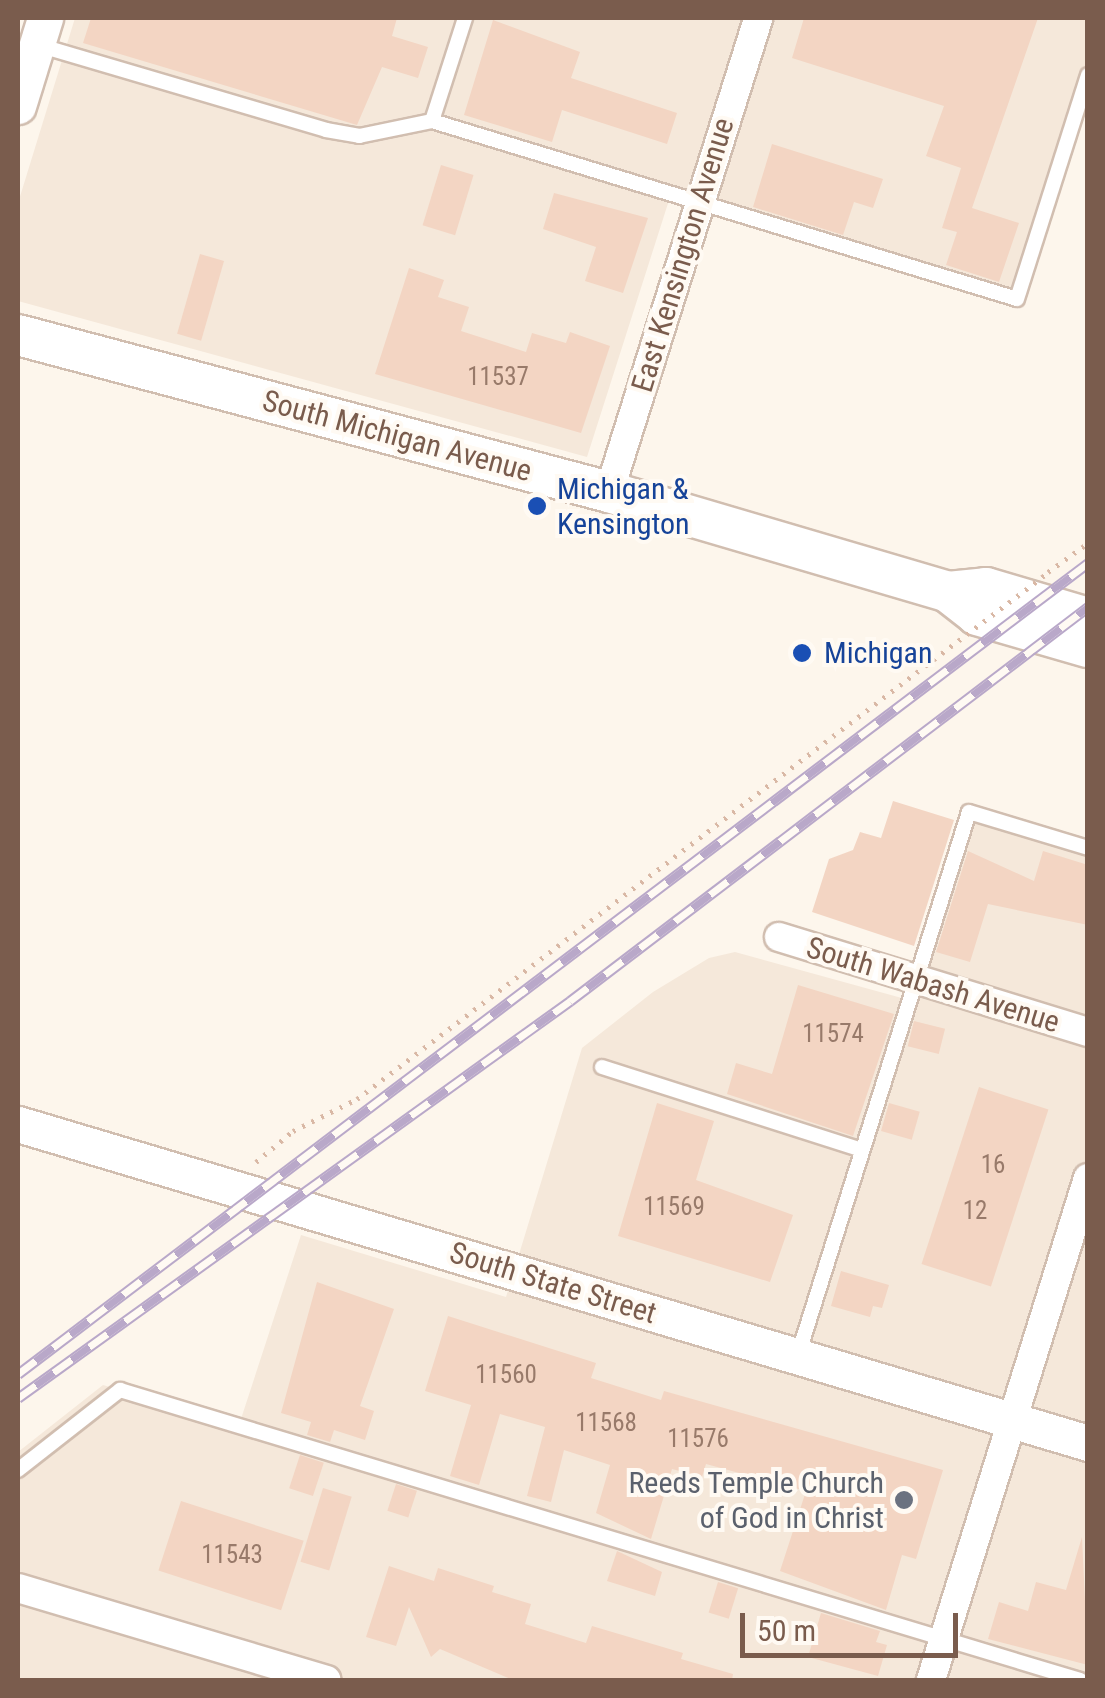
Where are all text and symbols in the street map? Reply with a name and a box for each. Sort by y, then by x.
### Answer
street label: East Kensington Avenue [624,114,742,396]
house number: 11537 [467,362,529,392]
street label: South Michigan Avenue [259,383,535,489]
place label: Michigan & Kensington [557,471,690,542]
marker: Michigan & Kensington [526,495,548,517]
place label: Michigan [824,635,932,671]
marker: Michigan [789,640,815,666]
street label: South Wabash Avenue [802,929,1064,1041]
house number: 11574 [802,1019,864,1049]
house number: 16 [981,1150,1005,1180]
house number: 11569 [643,1192,705,1222]
house number: 12 [963,1196,987,1226]
street label: South State Street [445,1234,661,1332]
house number: 11560 [475,1360,537,1390]
house number: 11568 [575,1408,637,1438]
house number: 11576 [667,1424,729,1454]
place label: Reeds Temple Church of God in Christ [628,1465,884,1536]
marker: Reeds Temple Church of God in Christ [893,1489,915,1511]
house number: 11543 [201,1540,263,1570]
scale bar [745,1593,962,1655]
text: 50 m [757,1613,816,1648]

